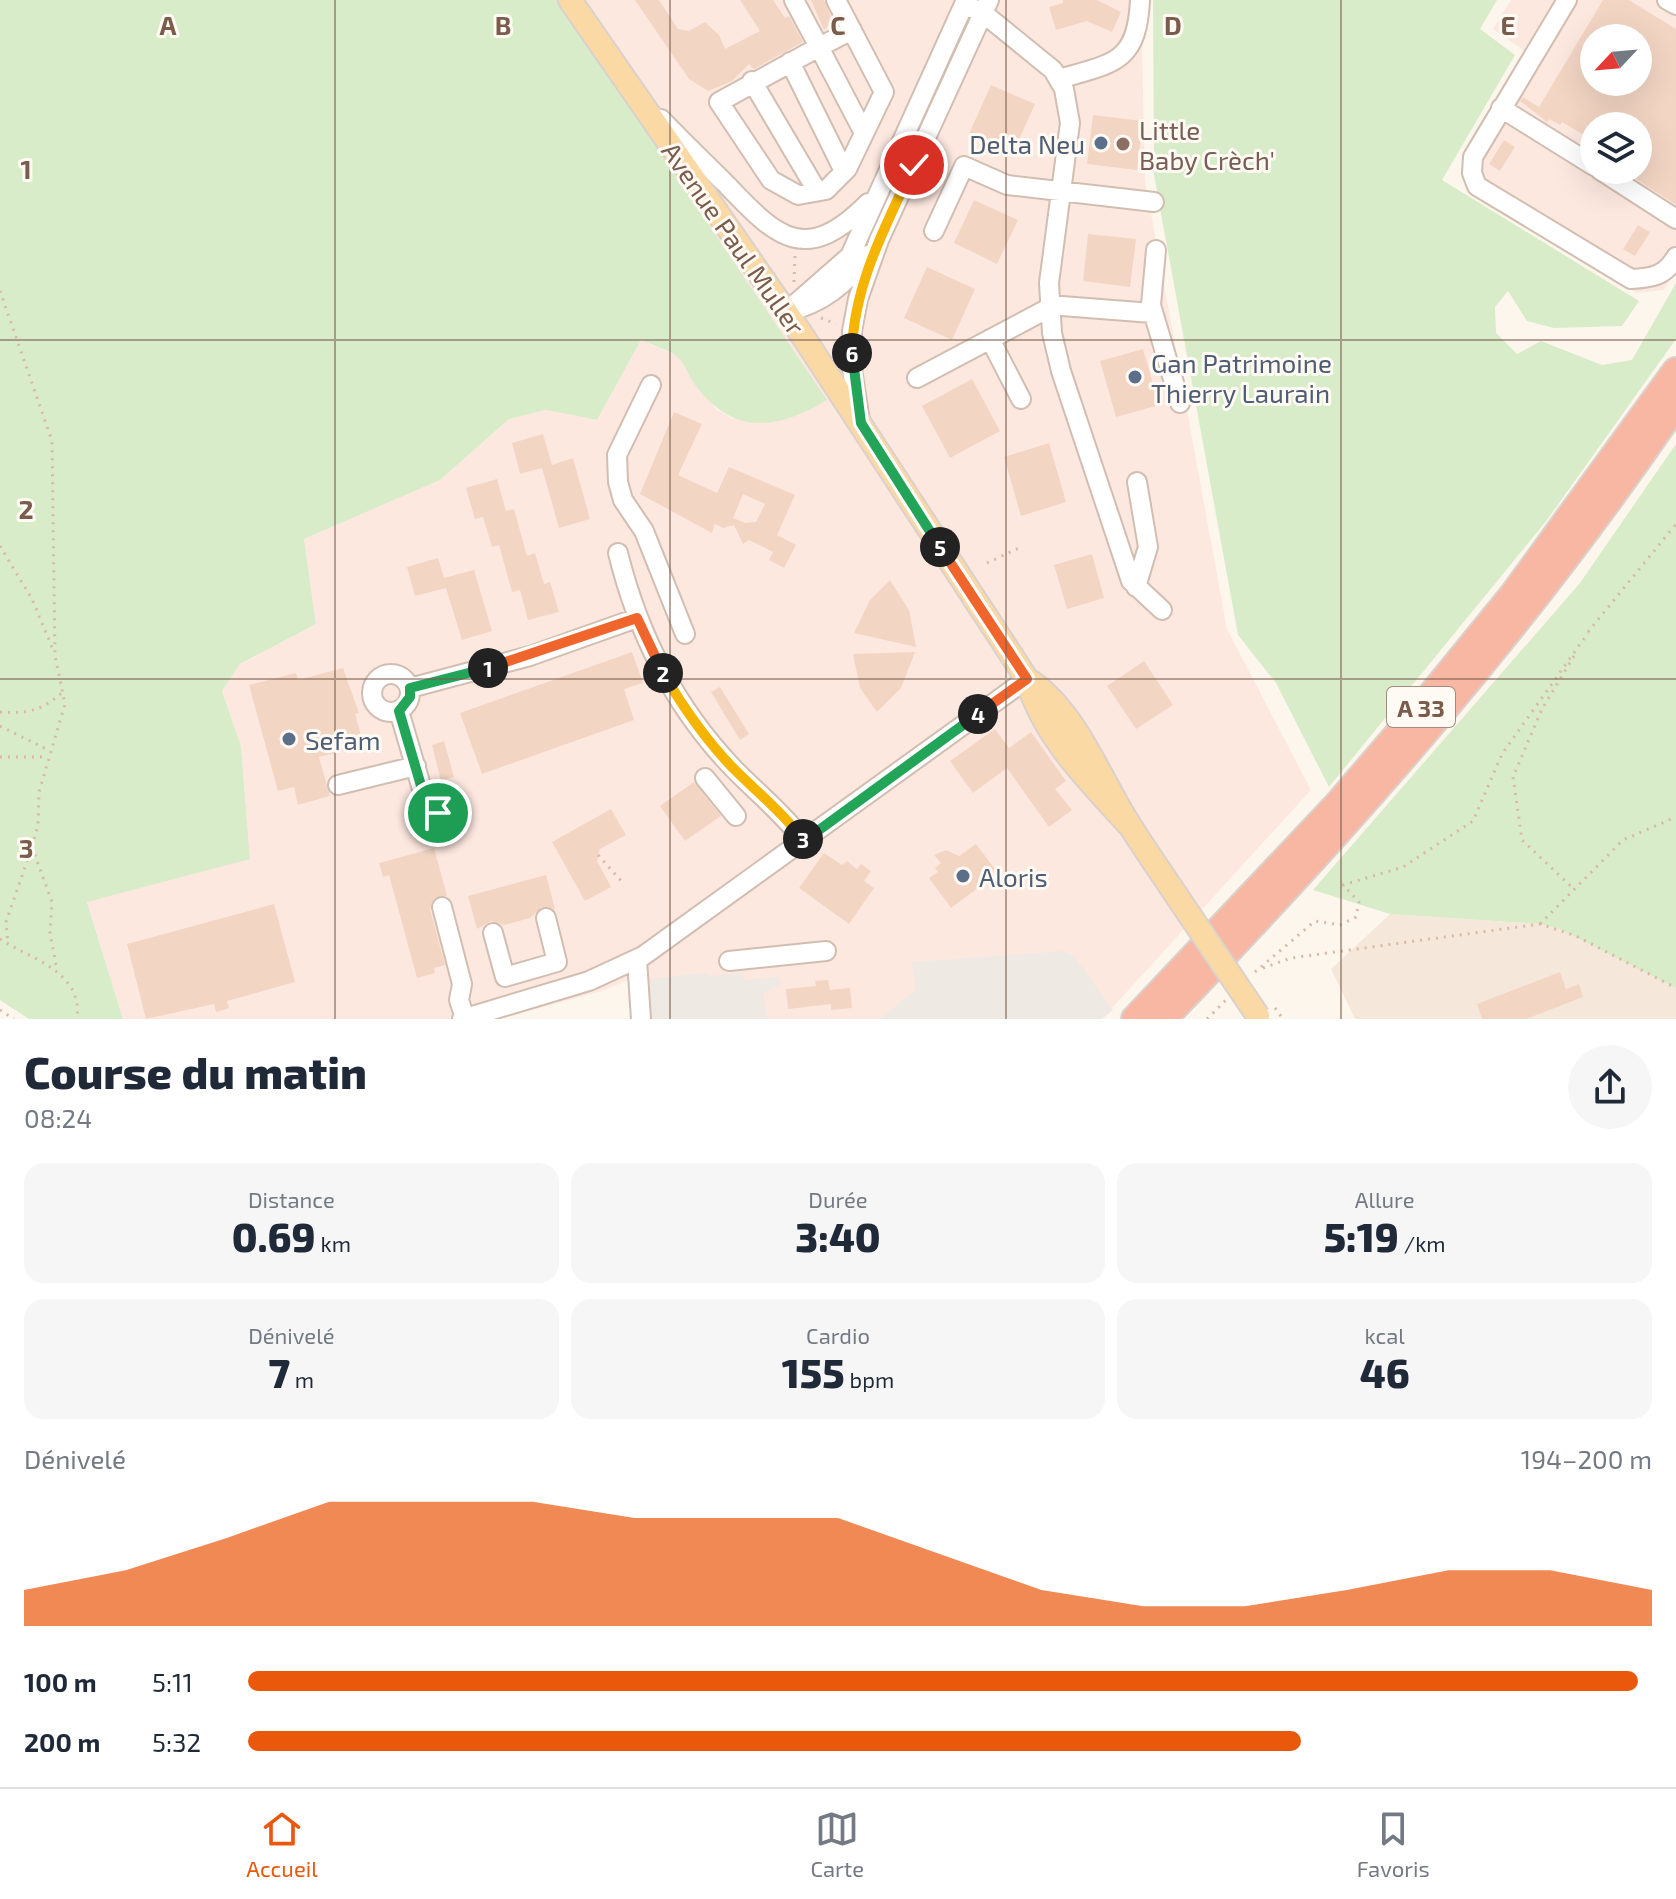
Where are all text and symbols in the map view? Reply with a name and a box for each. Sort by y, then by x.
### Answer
text: A [160,9,177,40]
text: B [495,9,511,40]
text: C [830,9,846,40]
text: D [1164,9,1182,40]
text: E [1500,9,1516,40]
north arrow [1580,24,1652,96]
map controls [1580,24,1652,184]
button: layers [1580,112,1652,184]
place label: Little Baby Crèch' [1139,114,1275,175]
place label: Delta Neu [969,128,1085,159]
pin [880,131,948,199]
marker: Delta Neu [1092,134,1110,152]
marker: Little Baby Crèch' [1114,135,1132,153]
street label: Avenue Paul Muller [656,136,812,340]
icon: check [892,143,936,187]
text: 1 [20,153,32,184]
pin: 6 [832,333,872,373]
text: 6 [846,340,858,366]
place label: Gan Patrimoine Thierry Laurain [1151,347,1332,408]
marker: Gan Patrimoine Thierry Laurain [1126,368,1144,386]
text: 2 [18,493,34,524]
pin: 5 [920,527,960,567]
text: 5 [934,534,946,560]
pin: 1 [468,648,508,688]
pin: 2 [643,653,683,693]
text: 1 [483,655,493,681]
text: 2 [657,660,669,686]
road number: A 33 [1387,687,1455,727]
pin: 4 [958,694,998,734]
text: 4 [971,701,985,727]
place label: Sefam [305,724,380,755]
marker: Sefam [280,730,298,748]
pin [404,779,472,847]
icon: arrive [416,791,460,835]
pin: 3 [783,819,823,859]
text: 3 [797,826,809,852]
text: 3 [19,832,33,863]
place label: Aloris [979,861,1048,892]
marker: Aloris [954,867,972,885]
text: Course du matin [24,1045,367,1098]
button: share [1568,1045,1652,1129]
text: 08:24 [24,1102,92,1133]
text: Distance [248,1186,335,1212]
text: Durée [808,1186,868,1212]
text: Allure [1355,1186,1414,1212]
text: 0.69 [232,1212,316,1260]
text: 3:40 [795,1212,881,1260]
text: 5:19 [1324,1212,1399,1260]
text: km [316,1230,351,1256]
text: /km [1399,1230,1446,1256]
text: Dénivelé [248,1322,335,1348]
text: Cardio [806,1322,870,1348]
text: kcal [1365,1322,1405,1348]
text: 7 [269,1348,290,1396]
text: 155 [782,1348,845,1396]
text: 46 [1360,1348,1410,1396]
text: m [290,1366,314,1392]
text: bpm [845,1366,894,1392]
text: Dénivelé [24,1443,126,1474]
text: 194–200 m [1521,1443,1652,1474]
text: 100 m [24,1666,97,1697]
text: 5:11 [152,1666,193,1697]
text: 200 m [24,1726,100,1757]
text: 5:32 [152,1726,201,1757]
tab: Accueil [246,1807,318,1881]
tab: Carte [810,1807,864,1881]
tab: Favoris [1357,1807,1430,1881]

